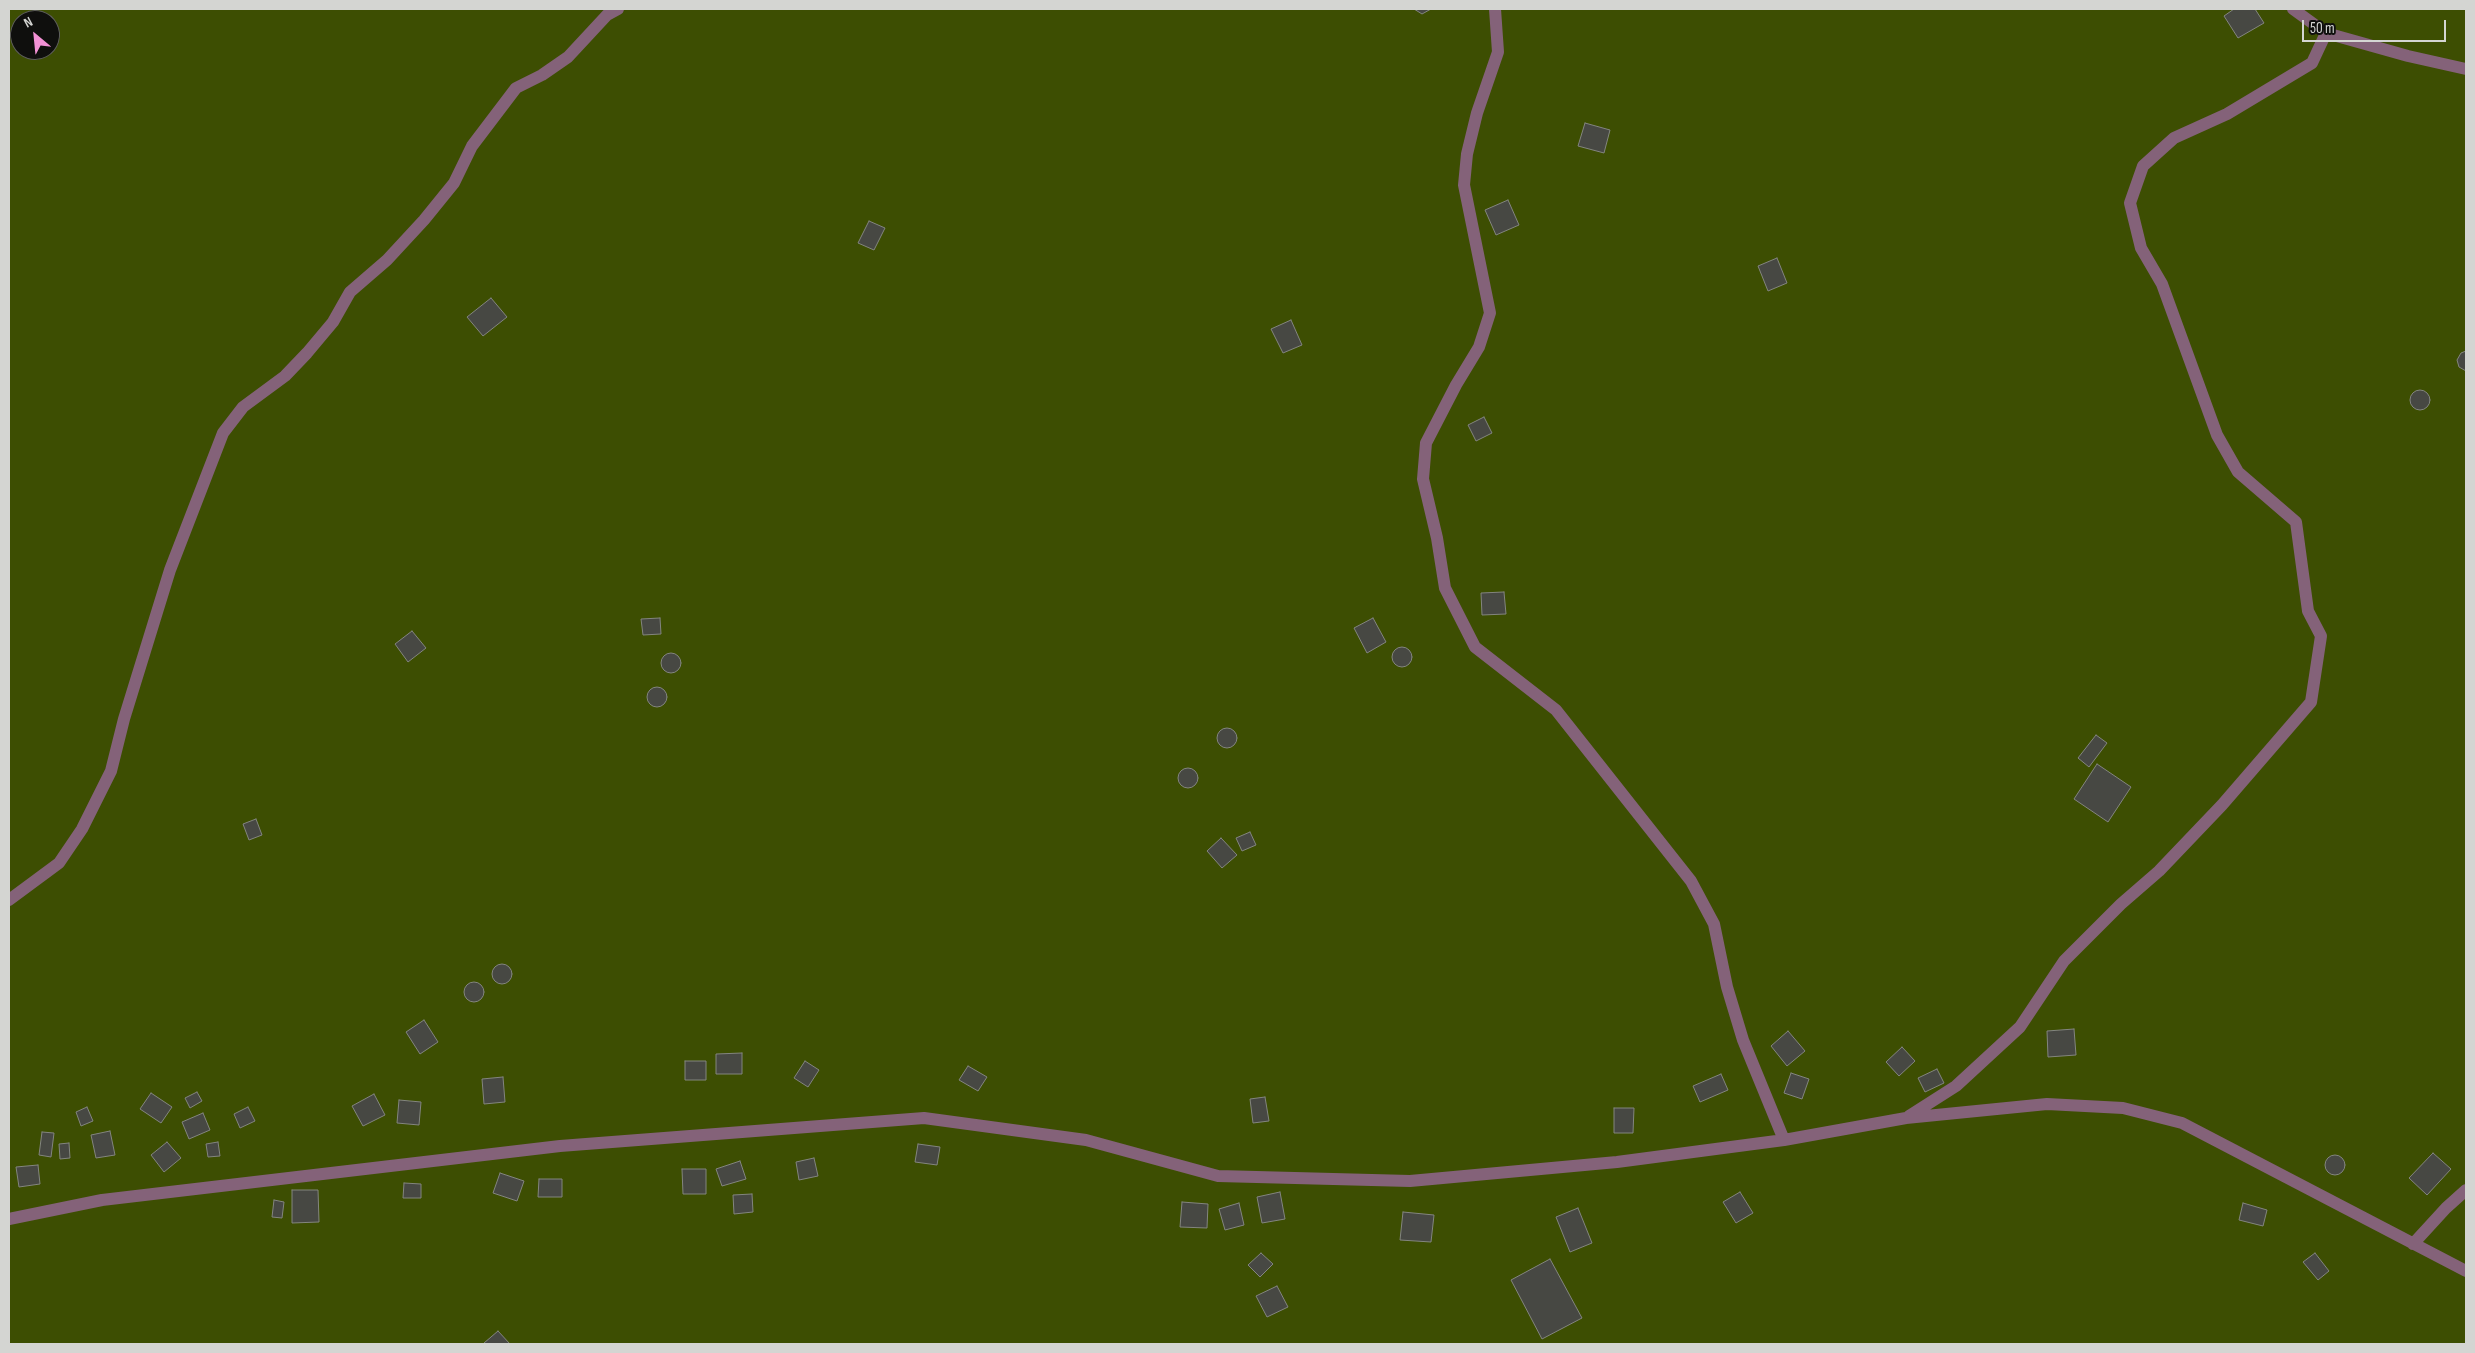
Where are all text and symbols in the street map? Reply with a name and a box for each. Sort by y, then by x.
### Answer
north arrow [10,10,60,60]
scale bar [2305,10,2449,42]
text: N [21,13,35,31]
text: 50 m [2310,19,2335,38]

